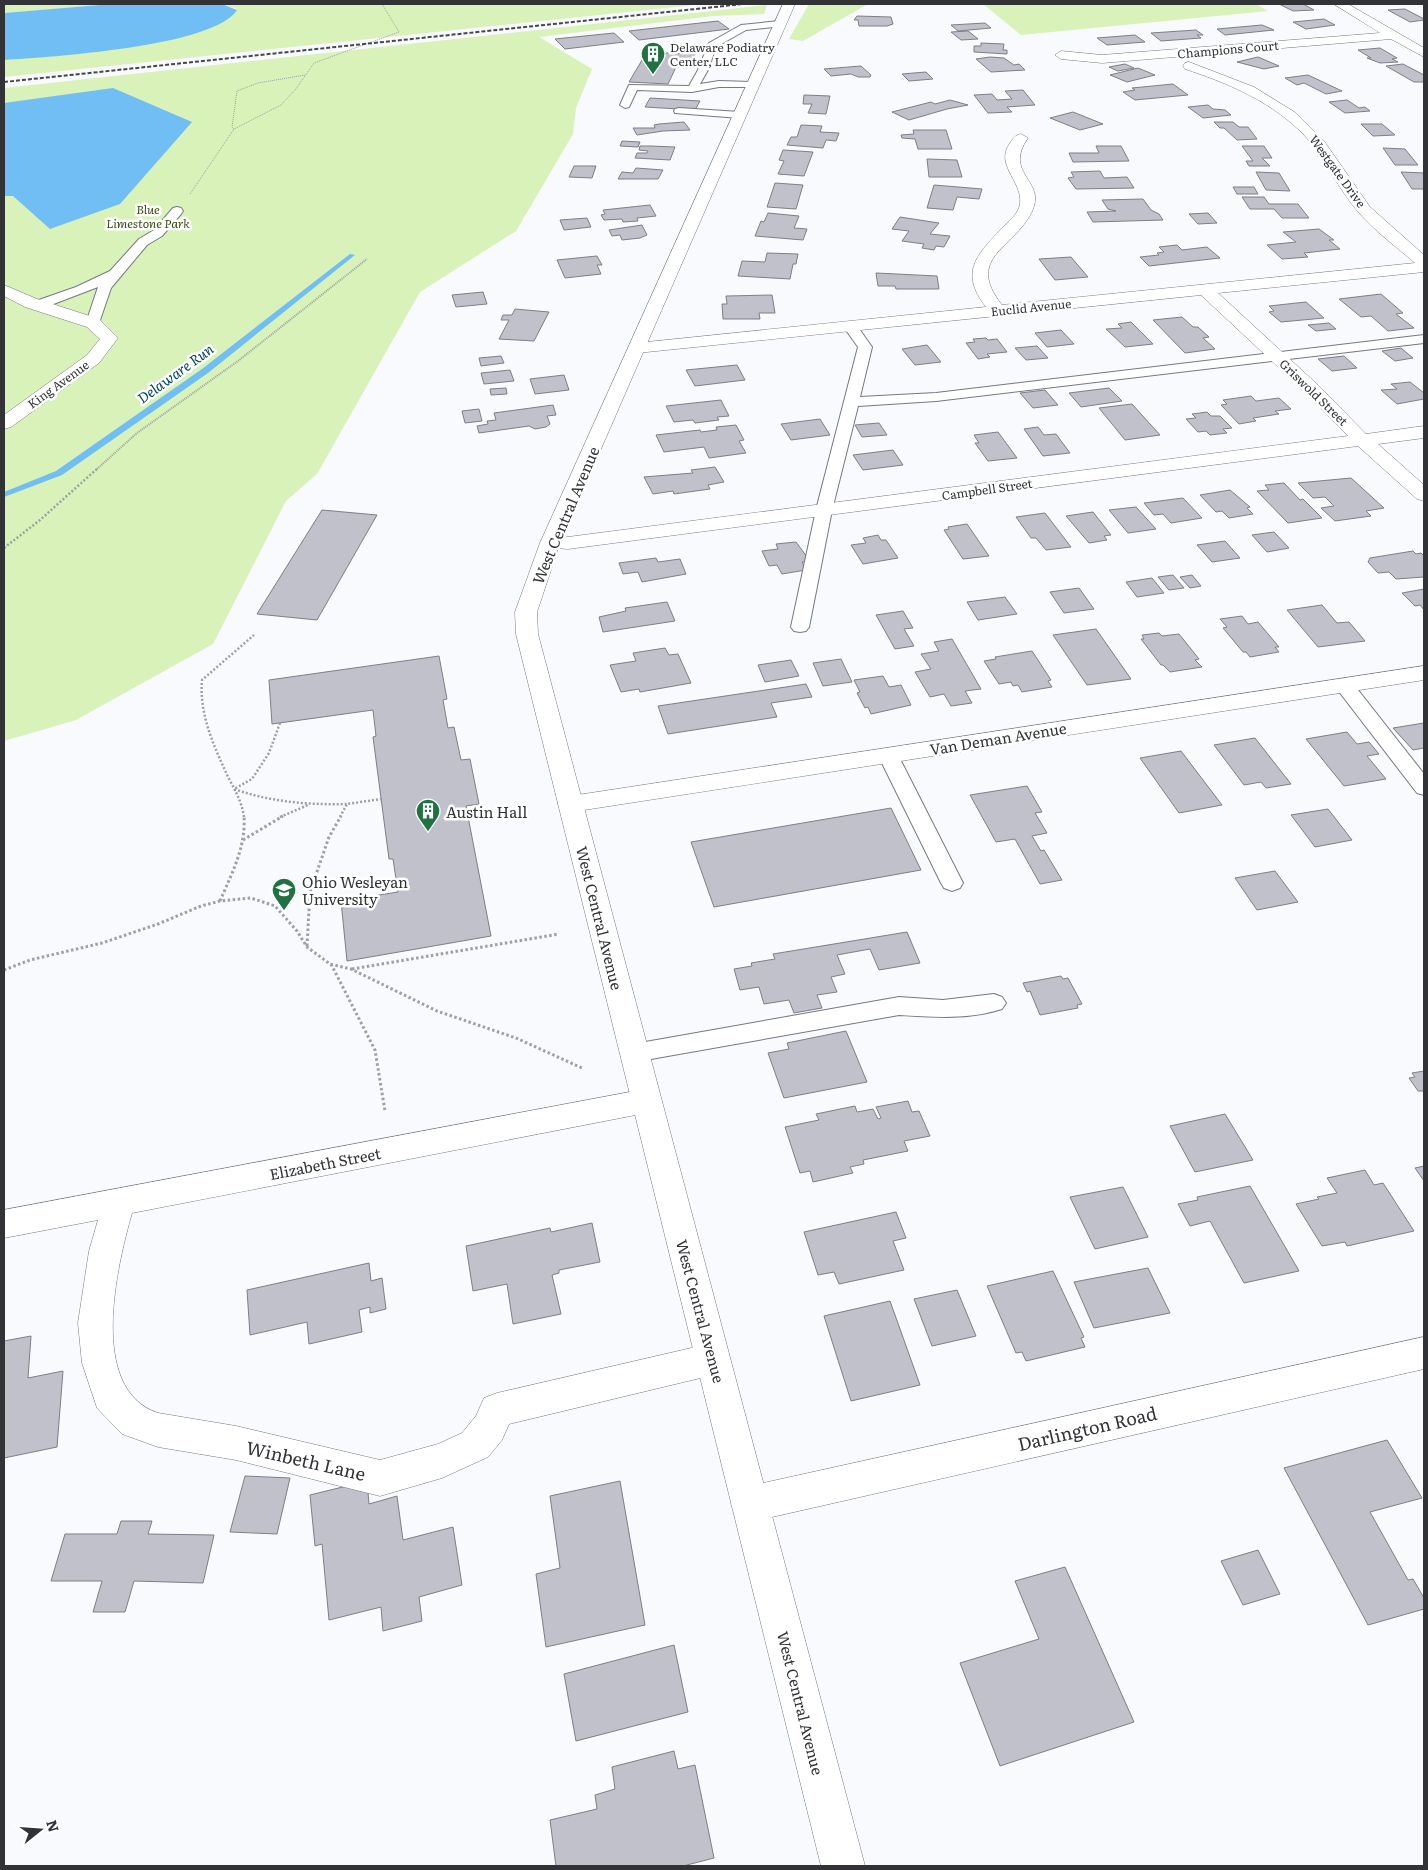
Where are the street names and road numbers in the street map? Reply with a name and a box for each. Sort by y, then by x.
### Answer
street label: Champions Court [1177,36,1280,62]
street label: Westgate Drive [1305,131,1371,211]
street label: Euclid Avenue [990,294,1072,320]
street label: King Avenue [23,355,93,413]
street label: Griswold Street [1276,355,1352,430]
street label: West Central Avenue [526,442,604,587]
street label: Campbell Street [941,474,1034,504]
street label: Van Deman Avenue [928,716,1068,760]
street label: West Central Avenue [571,844,629,993]
street label: Elizabeth Street [267,1141,383,1185]
street label: West Central Avenue [671,1237,731,1385]
street label: Darlington Road [1015,1399,1159,1457]
street label: Winbeth Lane [244,1433,368,1487]
street label: West Central Avenue [772,1629,830,1778]

